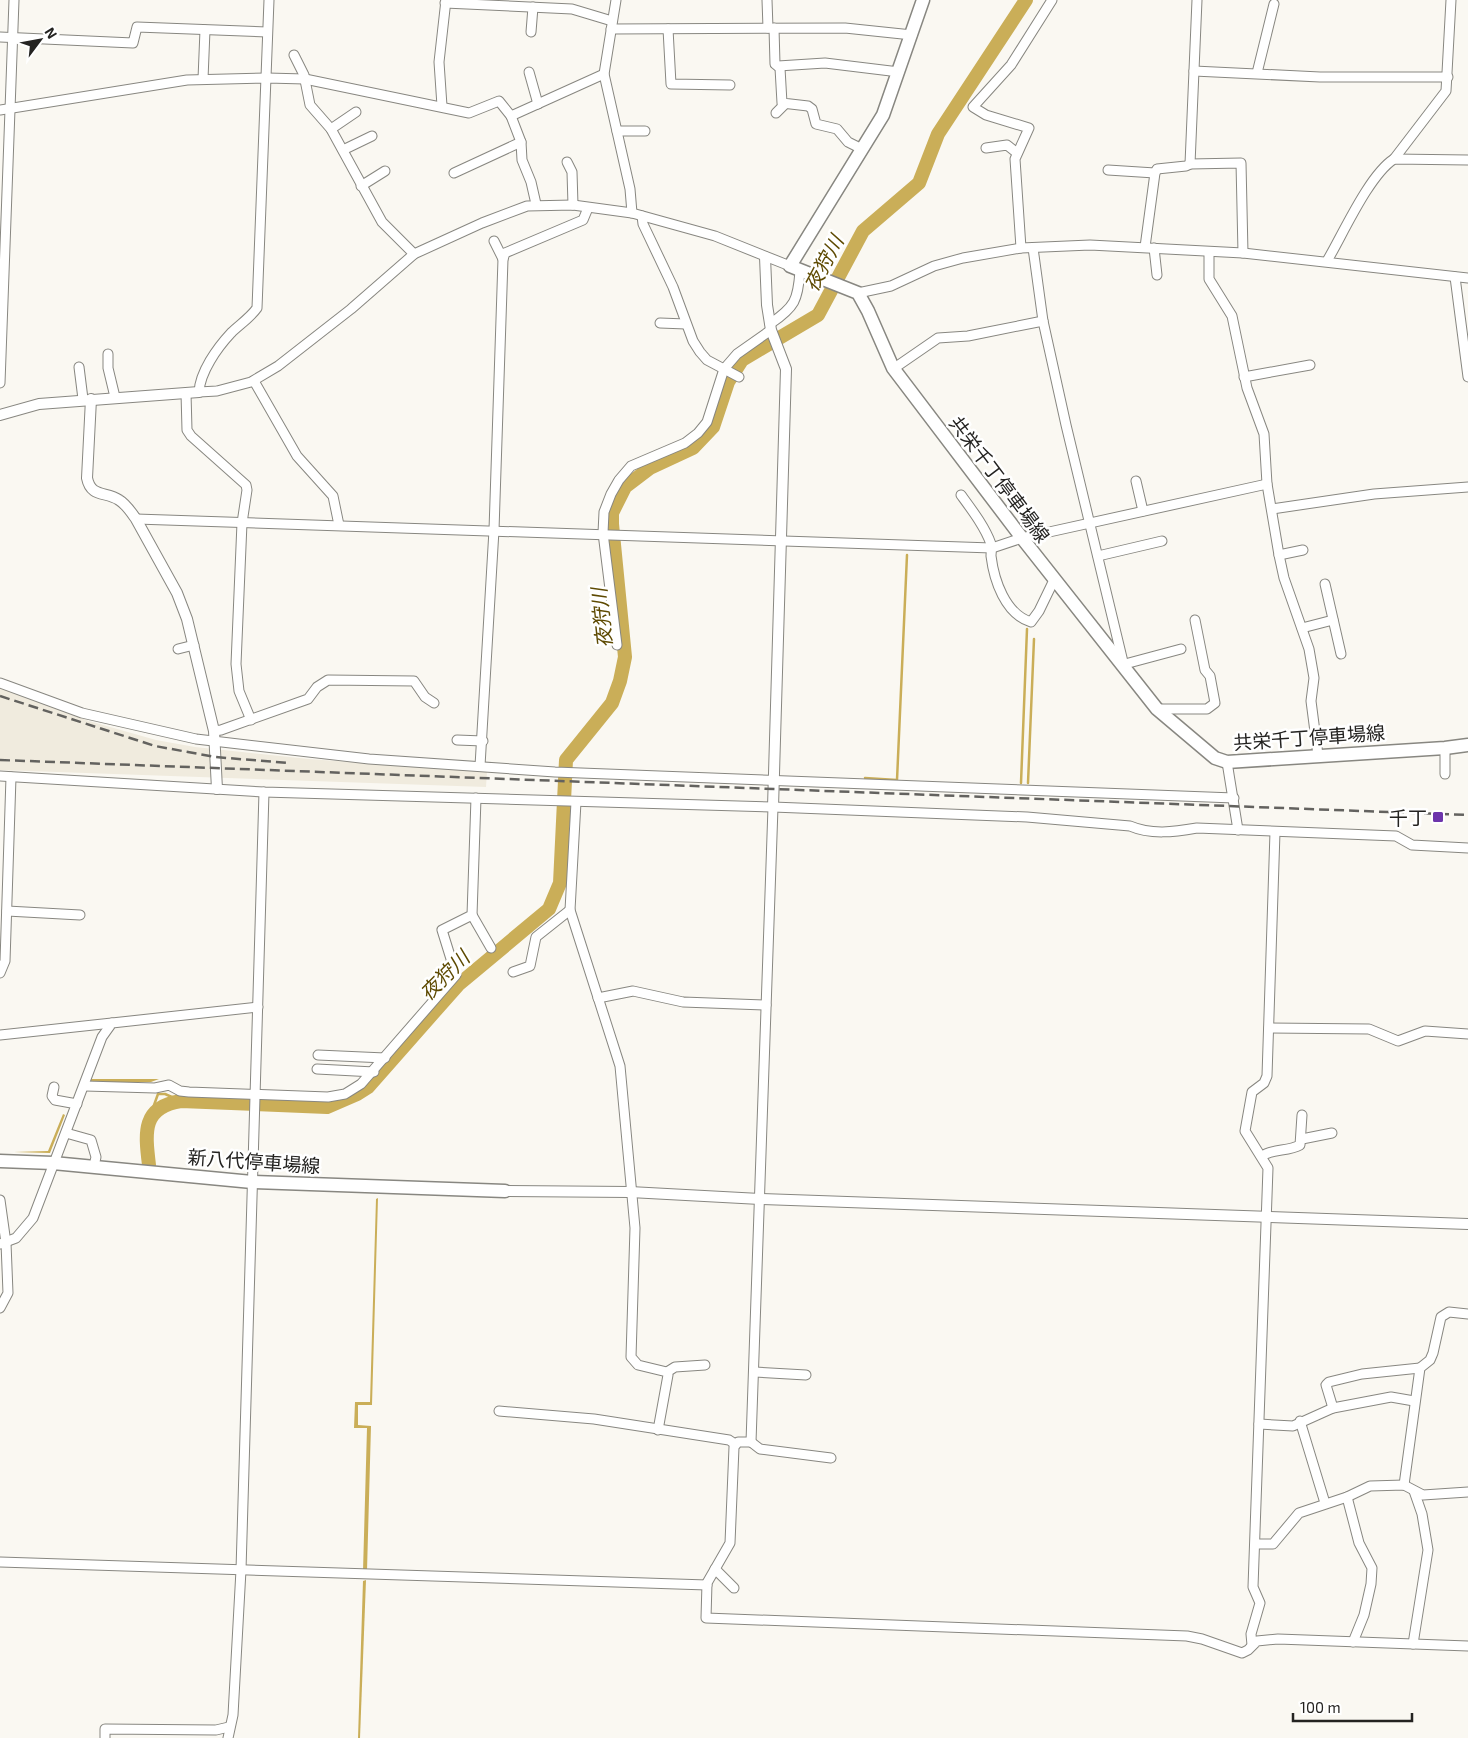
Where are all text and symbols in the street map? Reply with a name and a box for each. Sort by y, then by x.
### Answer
north arrow [15,15,65,65]
text: N [42,24,61,42]
water label: 夜狩川 [798,229,849,295]
street label: 共栄千丁停車場線 [945,411,1055,547]
water label: 夜狩川 [586,585,616,649]
street label: 共栄千丁停車場線 [1232,720,1386,754]
place label: 千丁 [1389,806,1427,829]
marker: 千丁 [1431,810,1445,824]
water label: 夜狩川 [414,944,475,1005]
street label: 新八代停車場線 [187,1145,321,1177]
scale bar [1293,1690,1412,1722]
text: 100 m [1300,1698,1341,1716]

